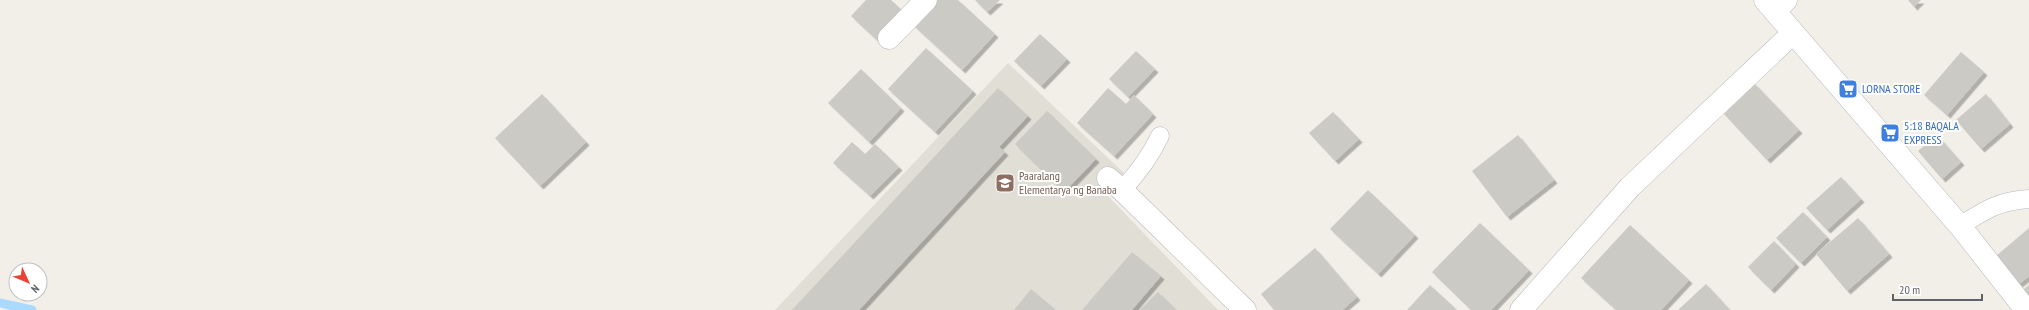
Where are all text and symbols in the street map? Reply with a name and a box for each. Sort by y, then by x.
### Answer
supermarket icon: LORNA STORE [1837,78,1859,100]
place label: LORNA STORE [1862,81,1920,96]
place label: 5:18 BAQALA EXPRESS [1904,118,1959,147]
supermarket icon: 5:18 BAQALA EXPRESS [1879,122,1901,144]
place label: Paaralang Elementarya ng Banaba [1019,168,1117,197]
school or university icon: Paaralang Elementarya ng Banaba [994,172,1016,194]
north arrow [8,262,48,302]
scale bar [1893,276,1982,302]
text: N [28,282,42,296]
text: 20 m [1899,282,1920,297]

